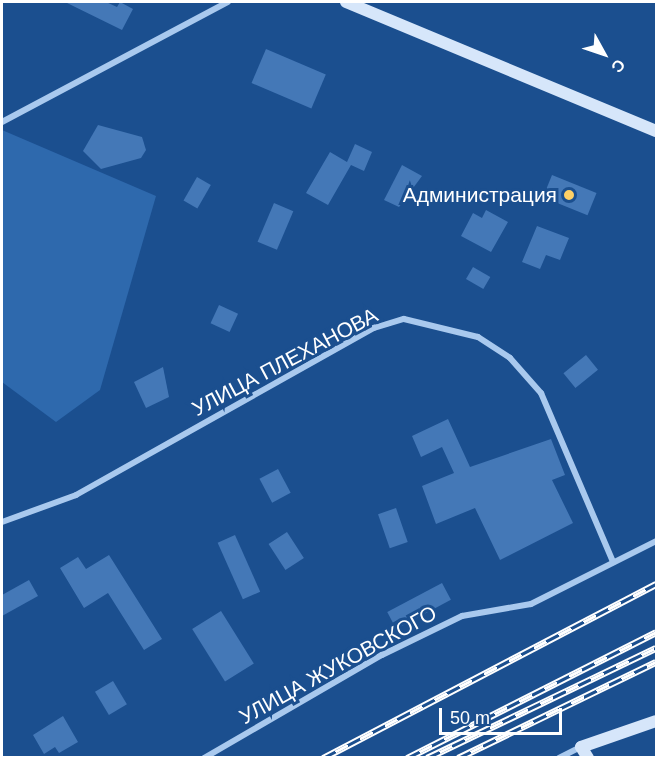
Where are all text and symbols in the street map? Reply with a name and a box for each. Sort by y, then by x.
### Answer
north arrow [574,24,634,84]
text: С [608,56,628,76]
place label: Администрация [403,182,557,208]
marker: Администрация [562,188,576,202]
street label: УЛИЦА ПЛЕХАНОВА [188,302,382,422]
street label: УЛИЦА ЖУКОВСКОГО [235,600,441,730]
scale bar [442,696,565,734]
text: 50 m [450,708,490,728]

